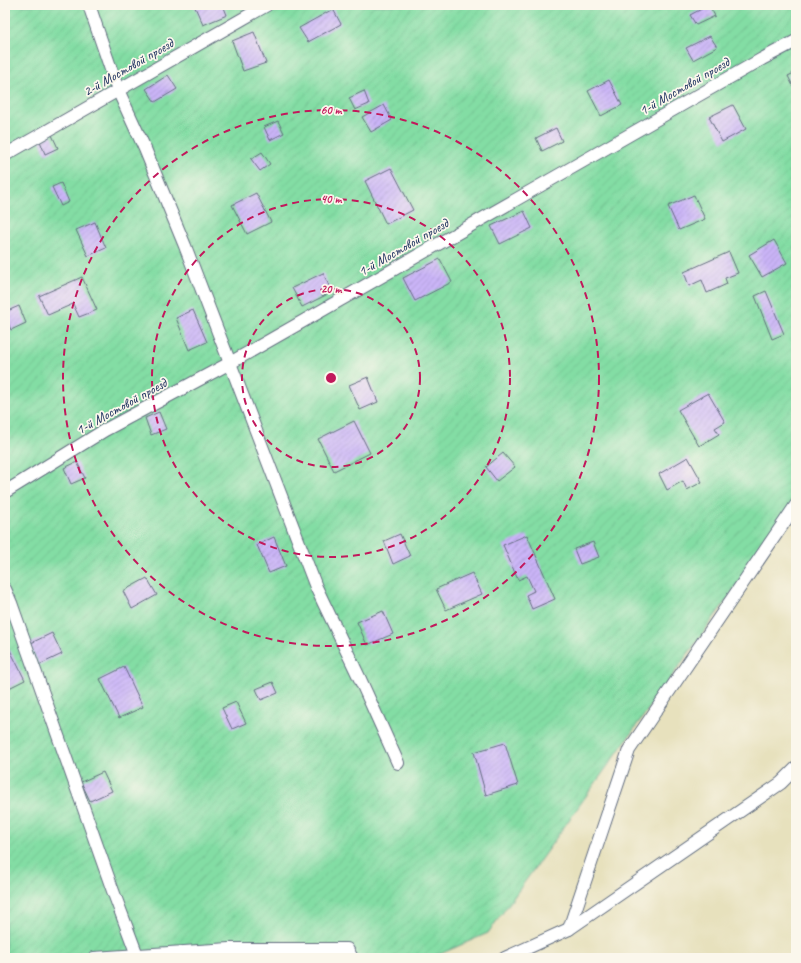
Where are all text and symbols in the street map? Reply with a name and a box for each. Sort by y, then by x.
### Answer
street label: 2-й Мостовой проезд [80,34,178,100]
street label: 1-й Мостовой проезд [636,53,734,119]
text: 60 m [321,102,343,118]
text: 40 m [321,191,342,207]
street label: 1-й Мостовой проезд [355,214,453,280]
text: 20 m [321,281,342,297]
centre of rings [324,371,338,385]
street label: 1-й Мостовой проезд [73,373,171,438]

